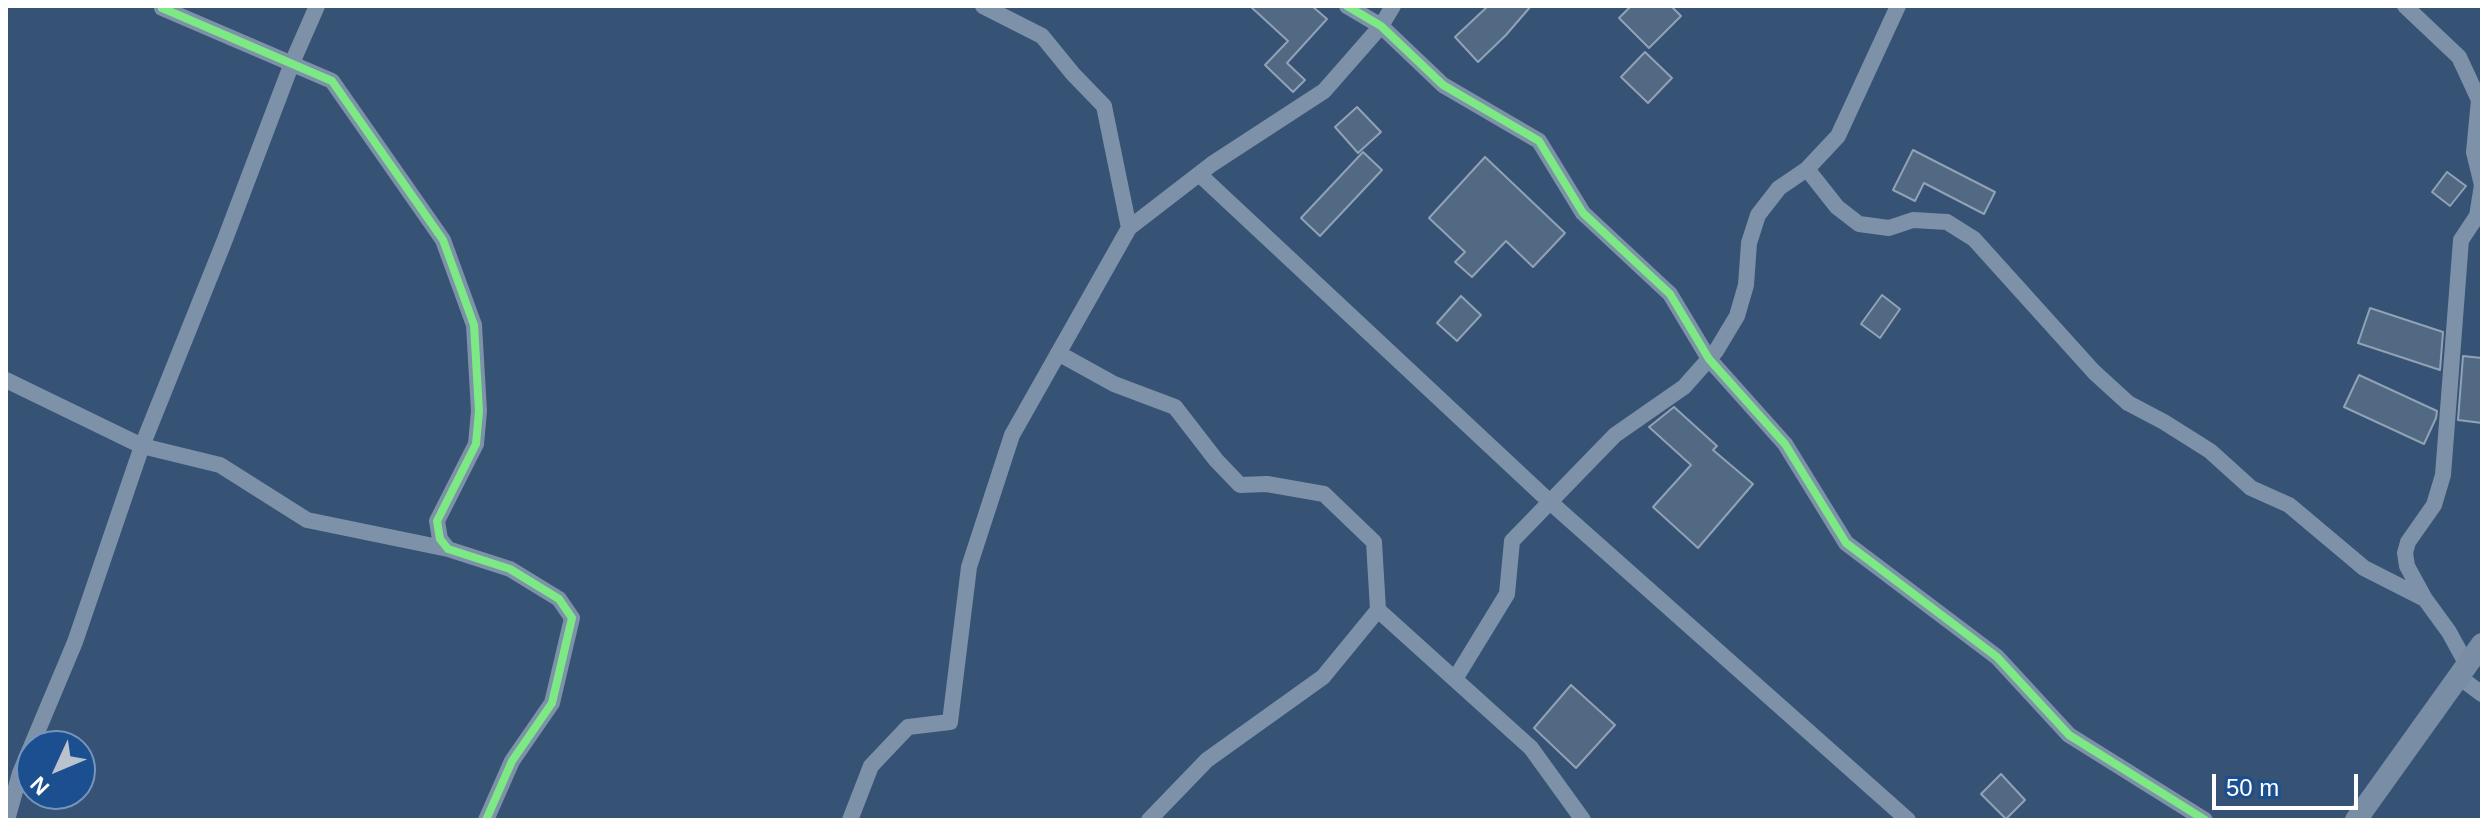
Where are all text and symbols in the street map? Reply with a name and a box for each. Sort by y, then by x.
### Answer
north arrow [16,730,96,810]
scale bar [2216,758,2362,808]
text: N [25,771,54,800]
text: 50 m [2226,774,2279,801]

